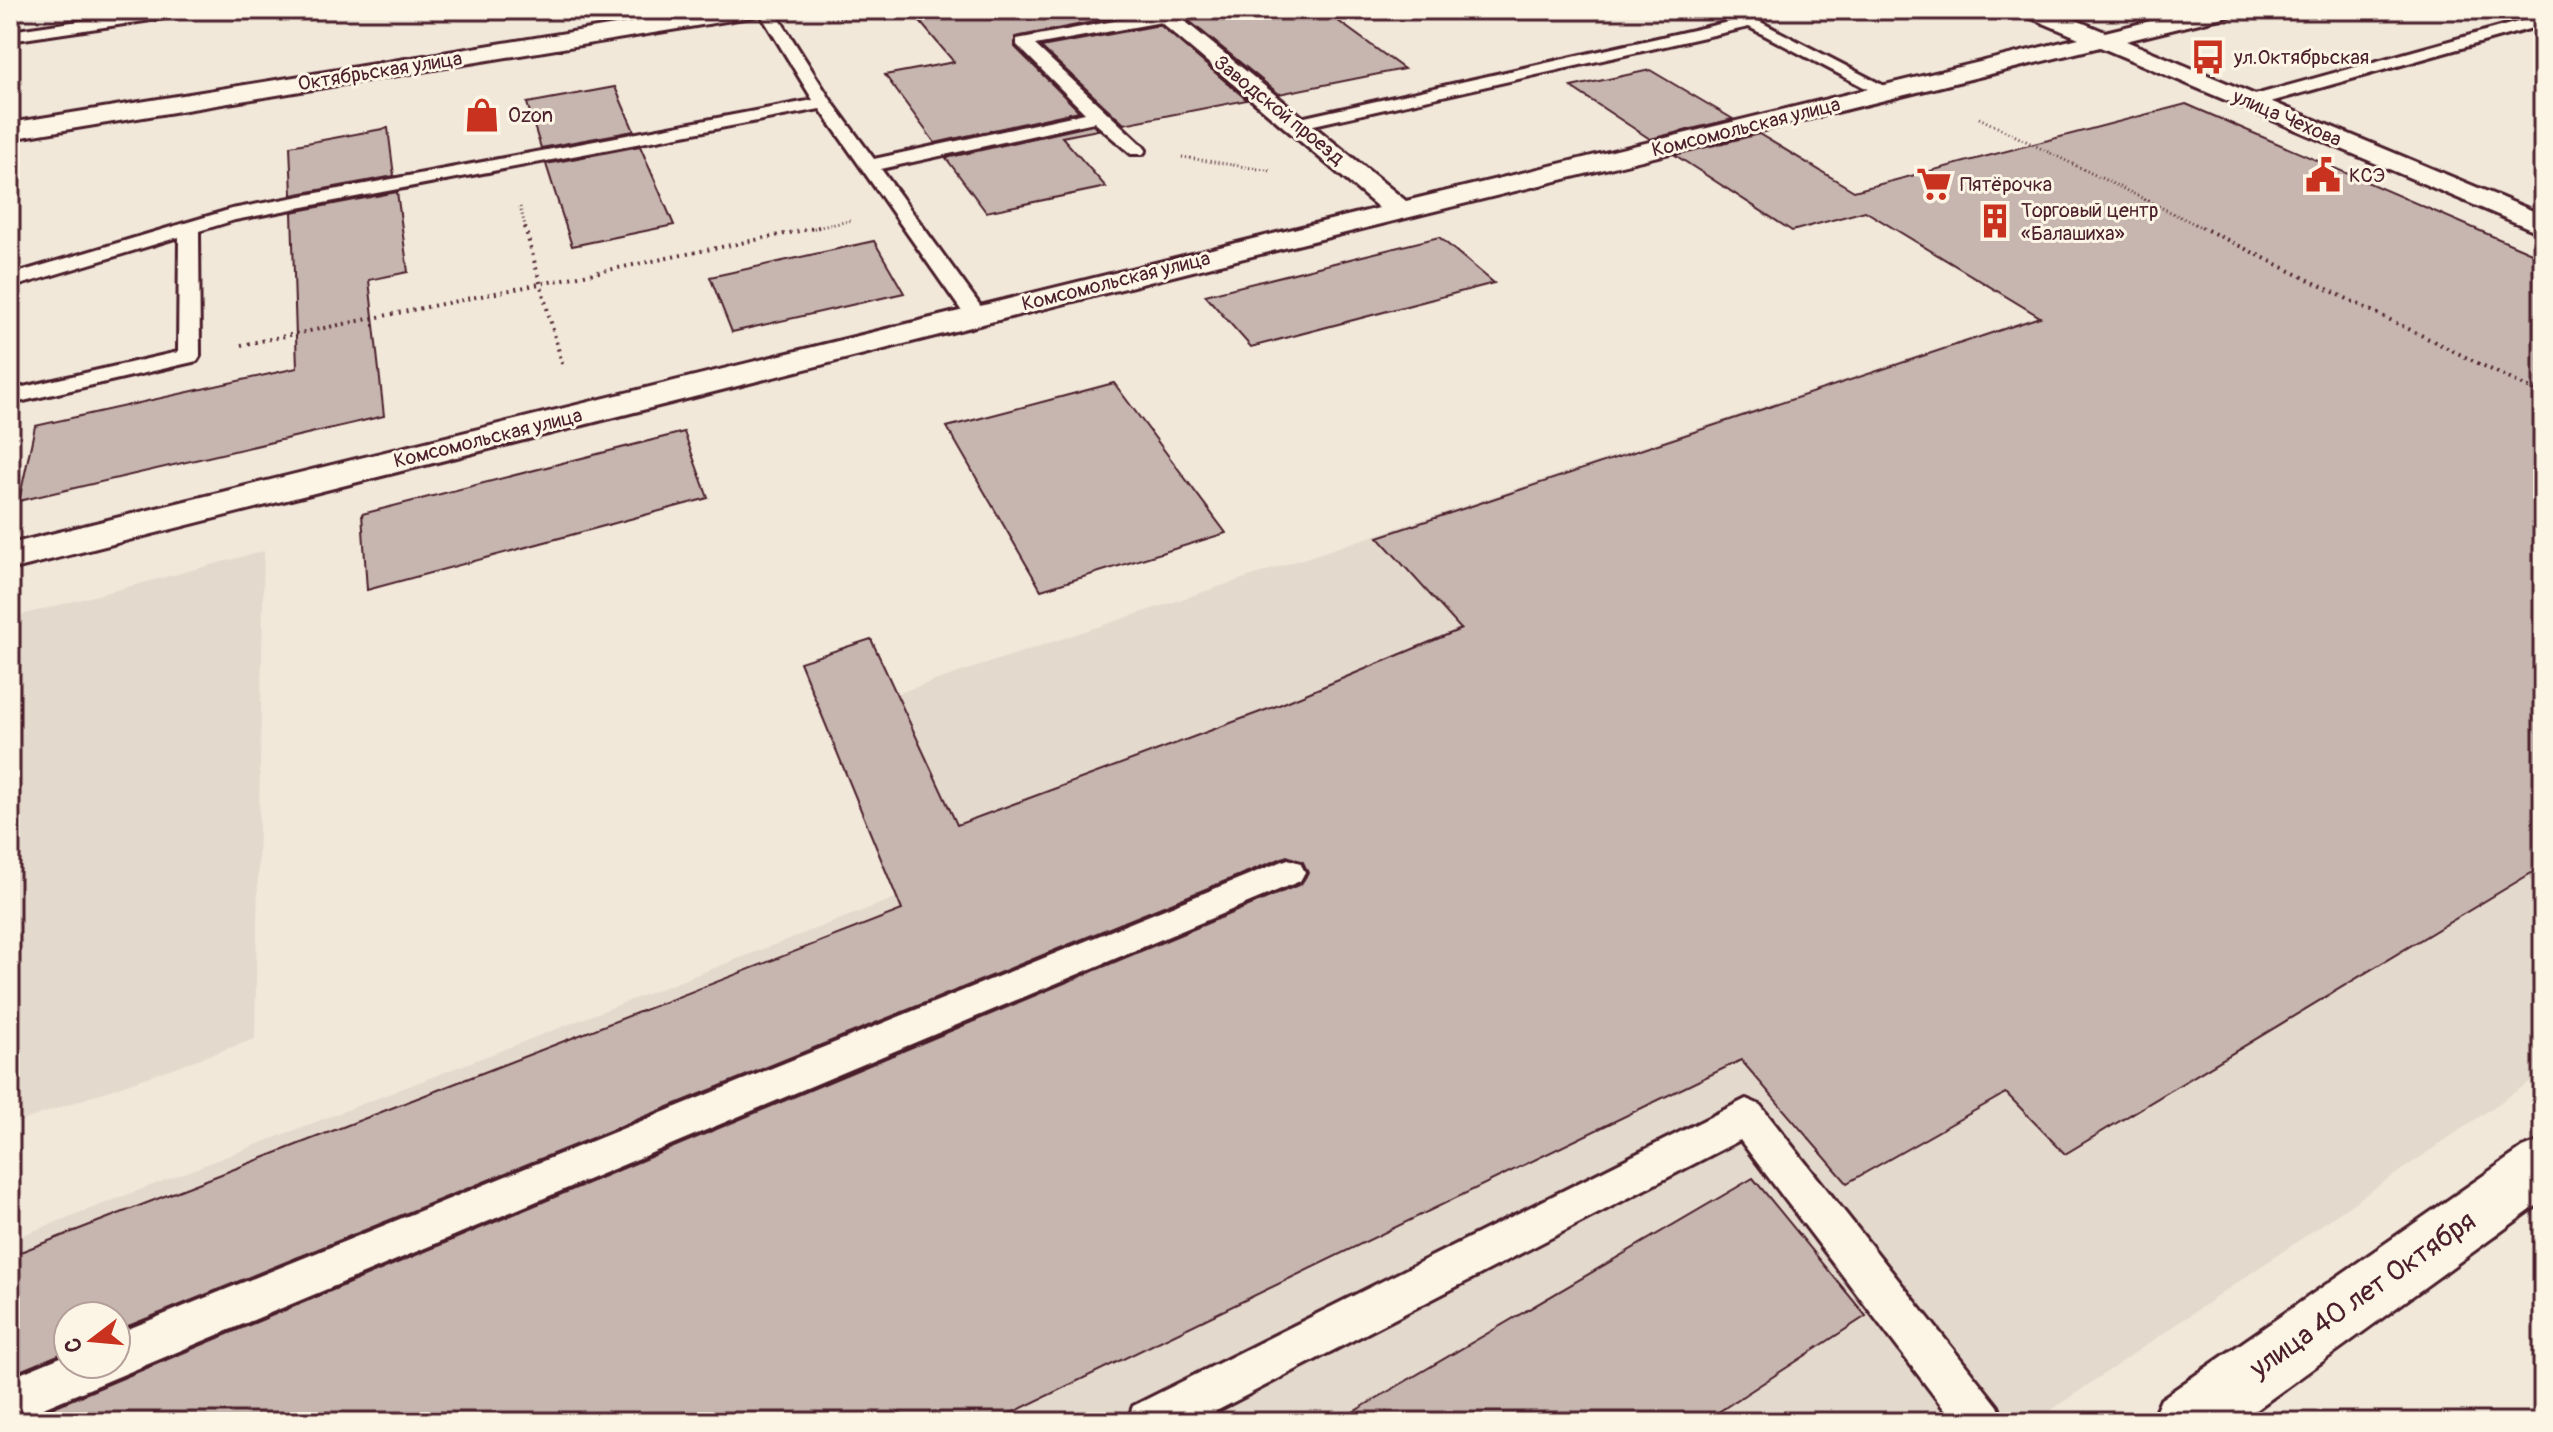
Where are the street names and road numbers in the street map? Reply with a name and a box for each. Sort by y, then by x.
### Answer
street label: Октябрьская улица [296,46,464,96]
street label: Заводской проезд [1209,50,1349,170]
street label: улица Чехова [2228,83,2345,152]
street label: Комсомольская улица [1649,91,1843,163]
street label: Комсомольская улица [1019,245,1213,317]
street label: Комсомольская улица [391,402,585,474]
street label: улица 40 лет Октября [2242,1204,2483,1387]

